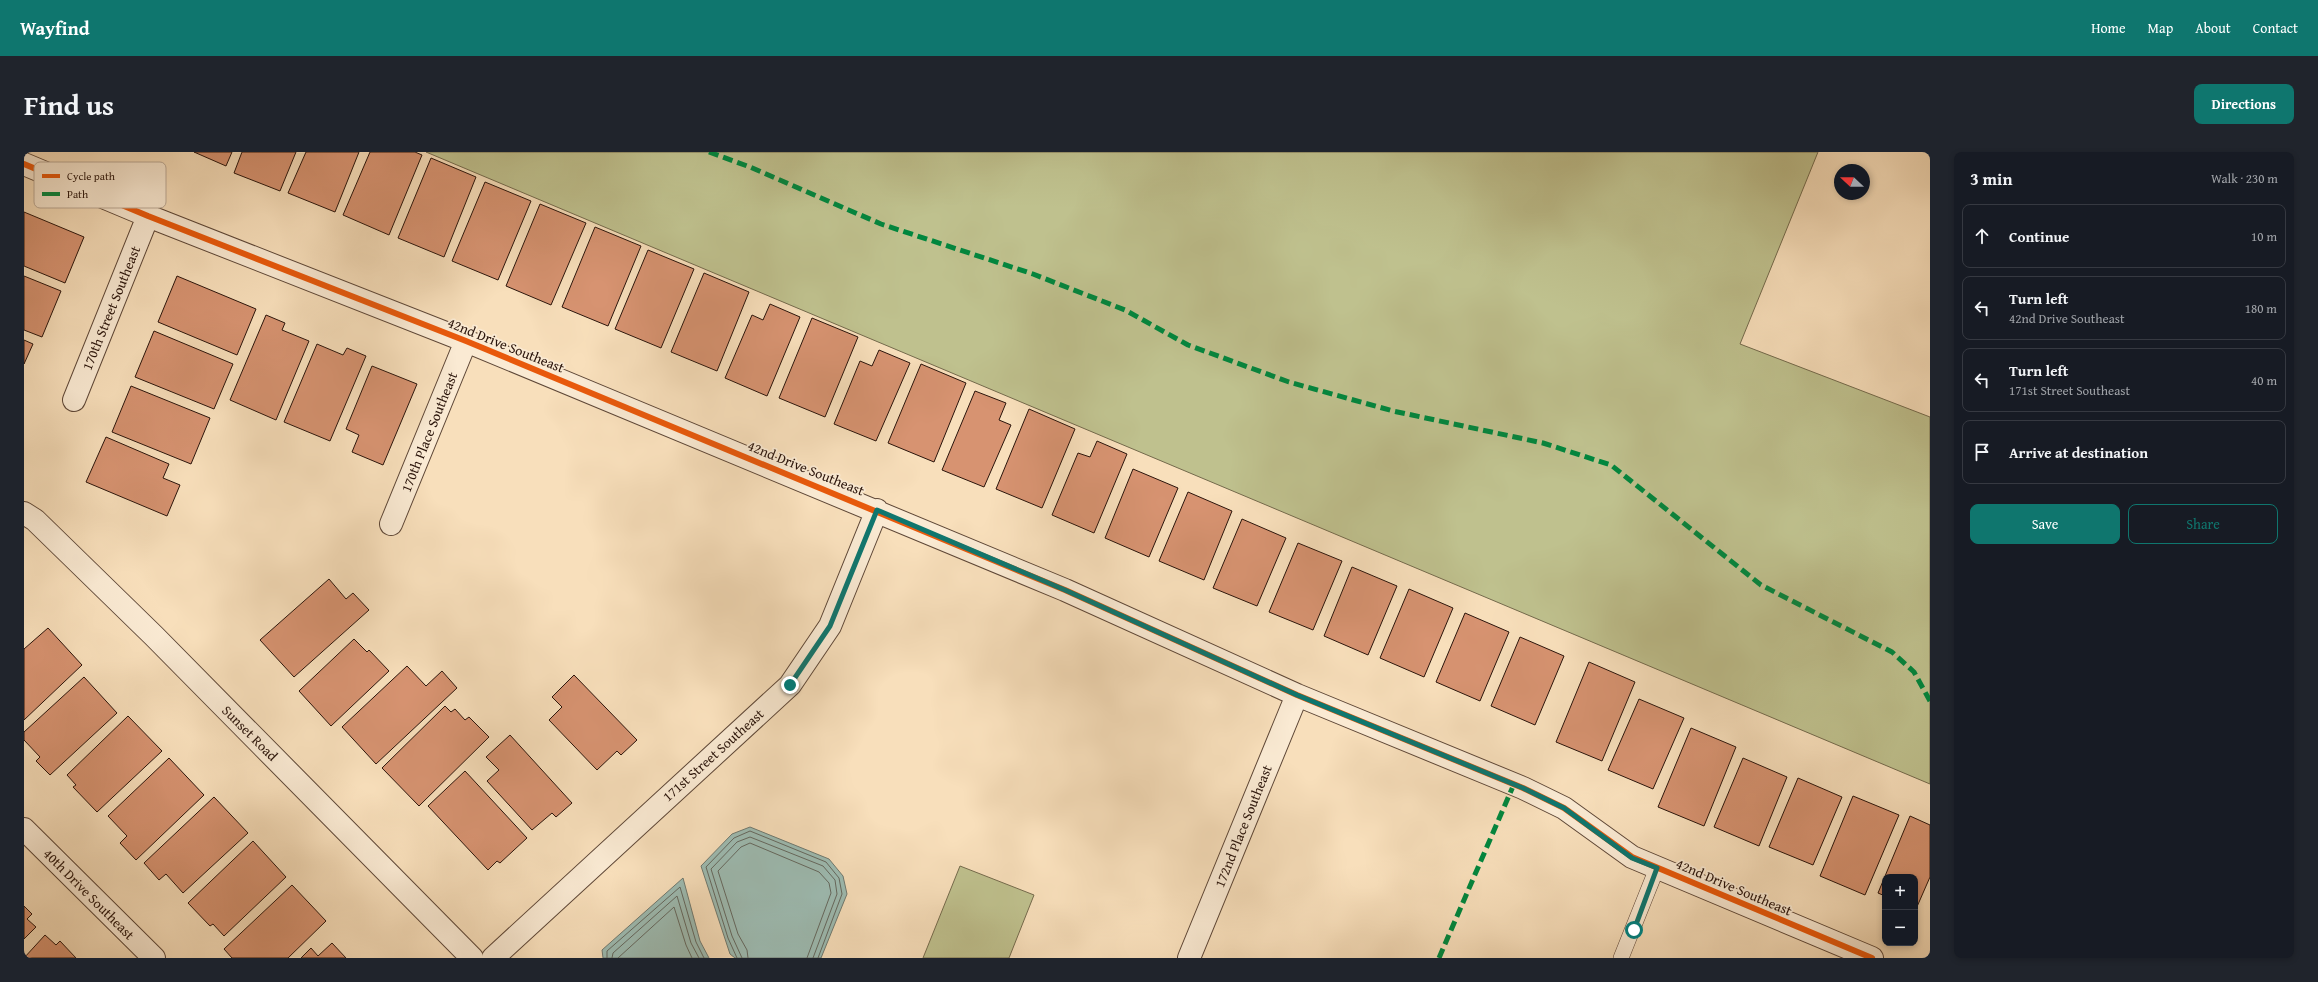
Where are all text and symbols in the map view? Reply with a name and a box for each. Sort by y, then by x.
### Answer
text: Wayfind [20,14,90,42]
text: Home [2091,18,2126,38]
text: Map [2148,18,2173,38]
text: About [2195,18,2231,38]
text: Contact [2253,18,2298,38]
text: Find us [24,84,114,125]
button: Directions [2194,84,2294,124]
legend [34,162,166,208]
north arrow [1834,164,1870,200]
text: 3 min [1970,166,2012,191]
text: Cycle path [67,168,116,184]
text: Walk · 230 m [2211,169,2278,188]
text: Path [67,186,89,202]
icon: ahead [1971,225,1993,247]
text: Continue [2009,226,2070,247]
text: 10 m [2251,227,2277,246]
street label: 170th Street Southeast [77,243,145,373]
text: Turn left [2009,288,2068,309]
icon: left [1971,297,1993,319]
text: 180 m [2245,299,2277,318]
text: 42nd Drive Southeast [2009,309,2125,328]
street label: 42nd Drive Southeast [445,312,567,378]
text: Turn left [2009,360,2068,381]
street label: 170th Place Southeast [396,369,462,495]
icon: left [1971,369,1993,391]
text: 40 m [2251,371,2277,390]
text: 171st Street Southeast [2009,381,2130,400]
street label: 42nd Drive Southeast [745,435,867,501]
icon: arrive [1971,441,1993,463]
text: Arrive at destination [2009,442,2148,463]
button: Save [1970,504,2120,544]
button: Share [2128,504,2278,544]
route end [781,676,799,694]
street label: Sunset Road [218,701,283,766]
street label: 171st Street Southeast [658,704,768,806]
street label: 172nd Place Southeast [1209,762,1277,890]
street label: 40th Drive Southeast [39,844,139,944]
street label: 42nd Drive Southeast [1673,853,1795,921]
map controls [1882,874,1918,946]
button: + [1882,874,1918,910]
button: − [1882,910,1918,946]
route start [1625,921,1643,939]

